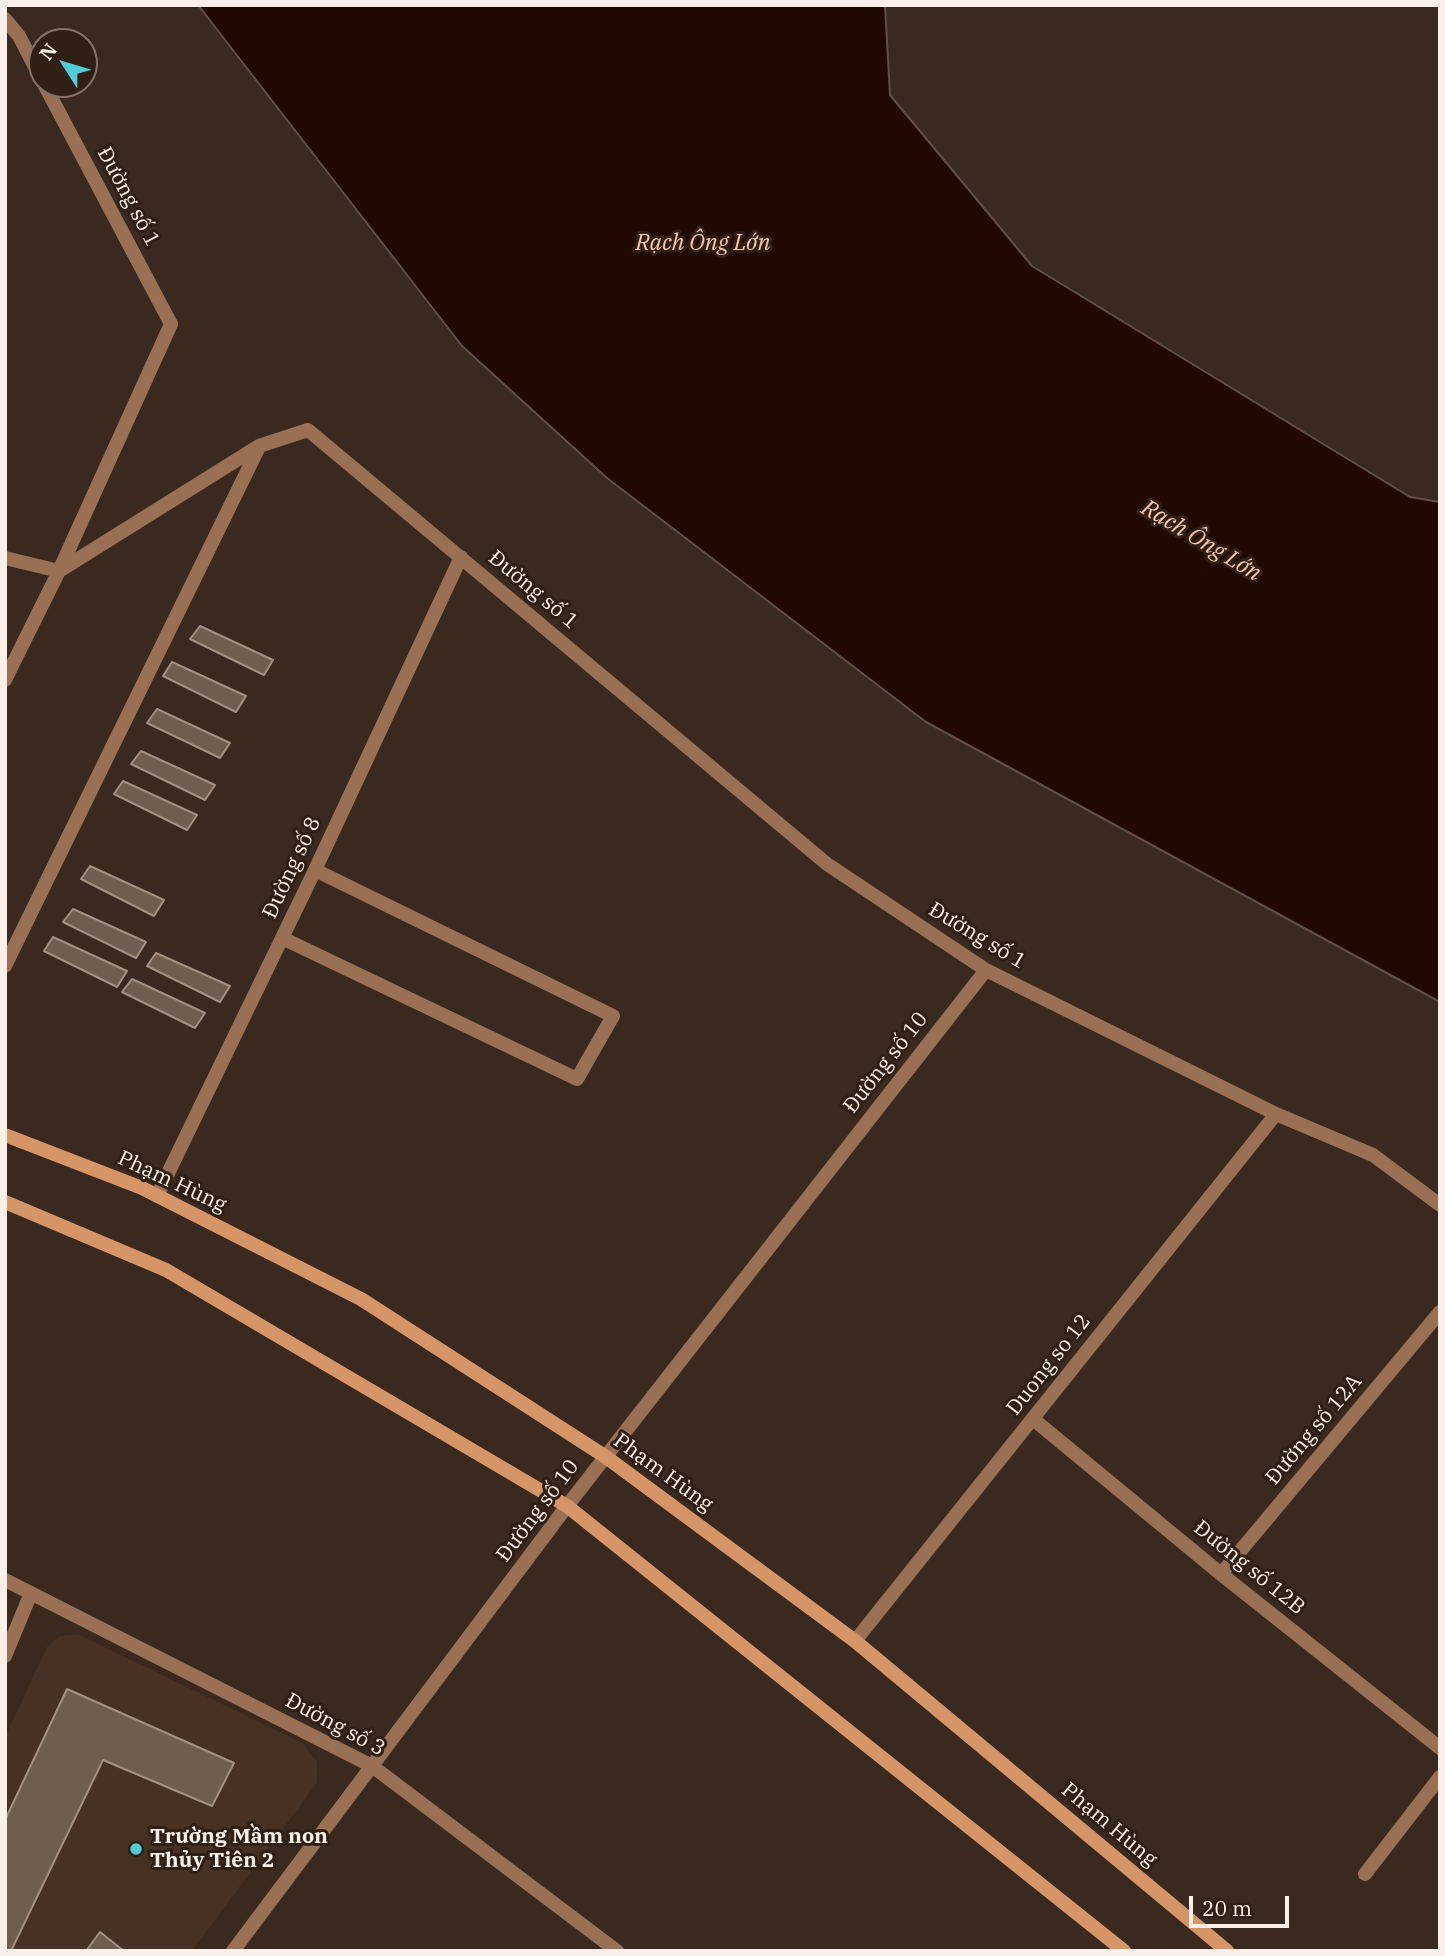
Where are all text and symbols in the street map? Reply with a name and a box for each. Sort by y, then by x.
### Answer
north arrow [28,28,98,98]
text: N [34,38,62,65]
street label: Đường số 1 [91,143,165,251]
water label: Rạch Ông Lớn [636,229,770,257]
water label: Rạch Ông Lớn [1136,494,1266,588]
street label: Đường số 1 [483,545,583,635]
street label: Đường số 8 [258,813,326,923]
street label: Đường số 1 [924,897,1030,975]
street label: Đường số 10 [839,1007,933,1119]
street label: Phạm Hùng [114,1146,230,1218]
street label: Duong so 12 [1002,1309,1096,1421]
street label: Đường số 12A [1261,1370,1367,1490]
street label: Phạm Hùng [608,1428,718,1518]
street label: Đường số 10 [491,1455,585,1567]
street label: Đường số 12B [1188,1516,1310,1620]
street label: Đường số 3 [281,1688,389,1762]
street label: Phạm Hùng [1056,1778,1162,1872]
place label: Trường Mầm non Thủy Tiên 2 [150,1824,328,1874]
marker: Trường Mầm non Thủy Tiên 2 [128,1841,144,1857]
scale bar [1193,1882,1293,1926]
text: 20 m [1202,1894,1252,1922]

